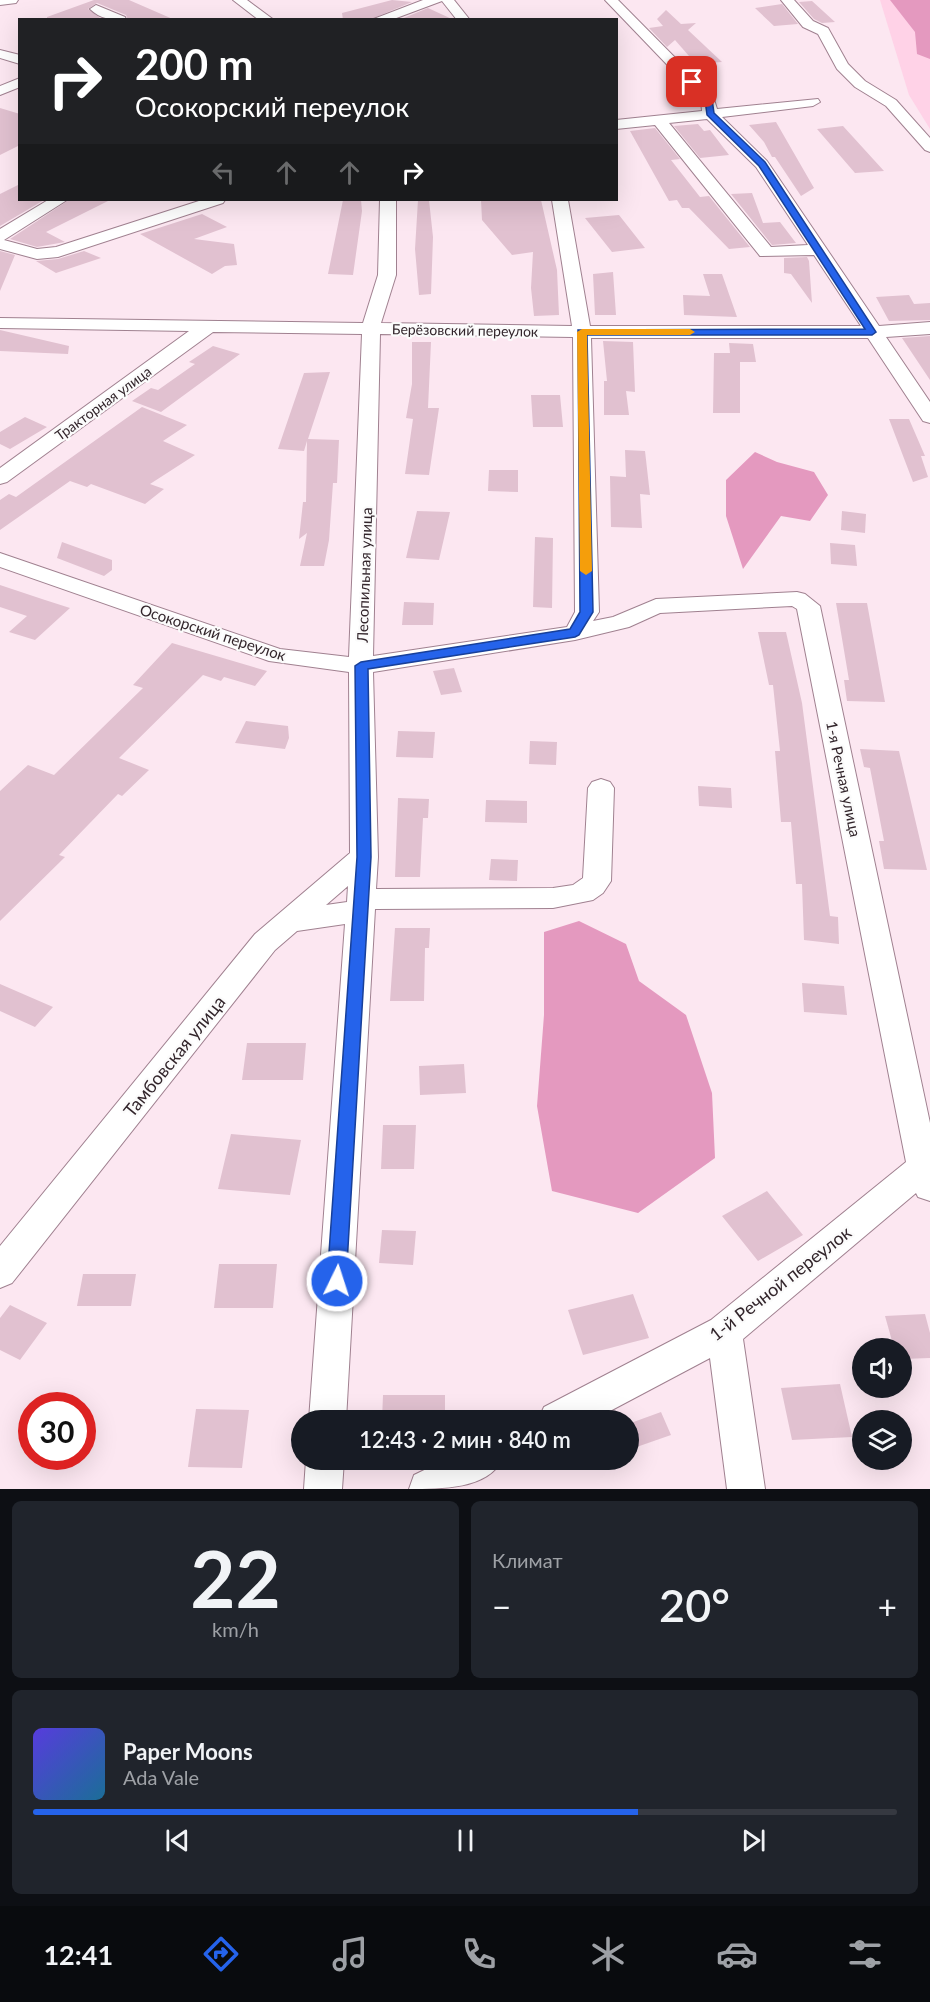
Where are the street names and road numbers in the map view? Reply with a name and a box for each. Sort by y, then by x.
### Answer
street label: Берёзовский переулок [392,320,539,340]
street label: Тракторная улица [52,362,155,444]
street label: Лесопильная улица [353,507,375,644]
street label: Осокорский переулок [138,600,288,664]
street label: 1-я Речная улица [823,719,865,839]
street label: Тамбовская улица [118,991,230,1121]
street label: 1-й Речной переулок [705,1220,856,1345]

